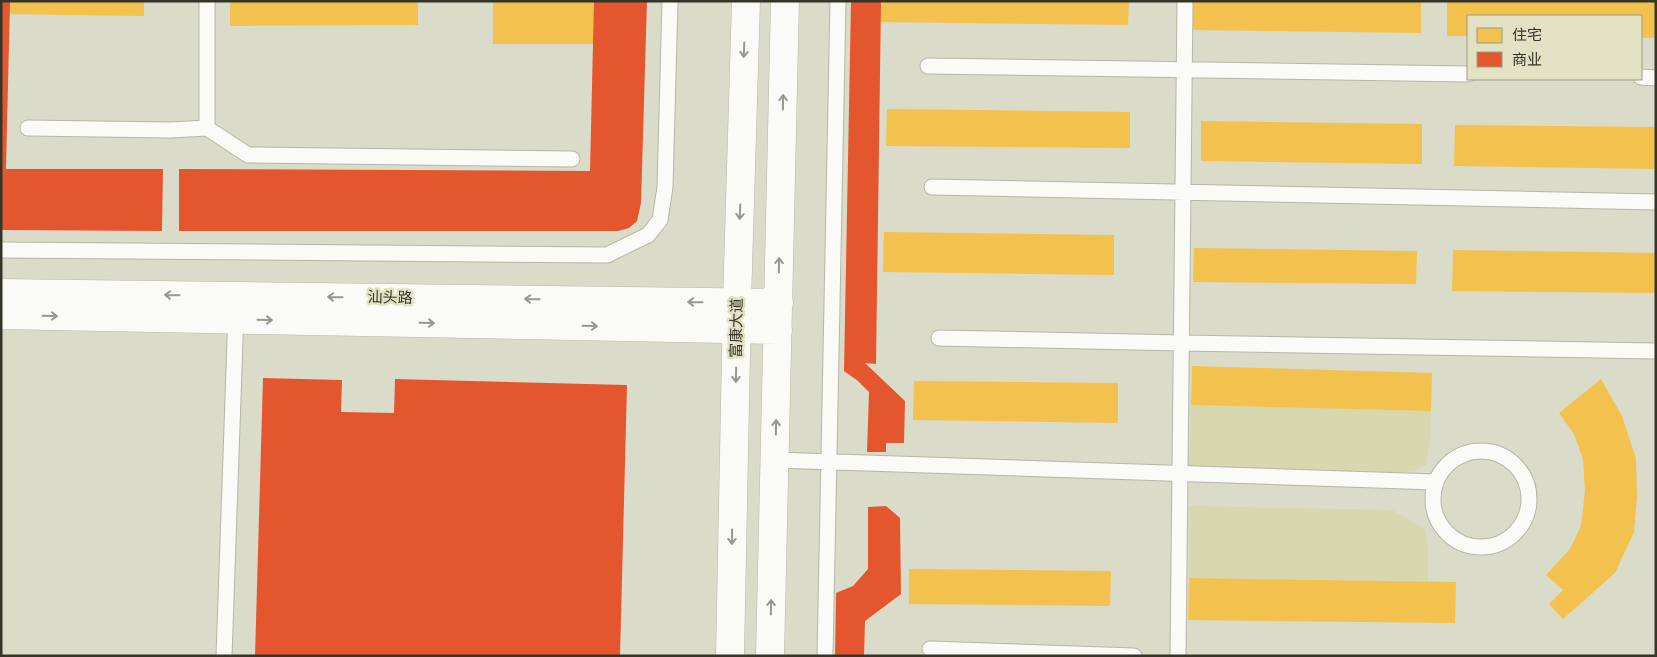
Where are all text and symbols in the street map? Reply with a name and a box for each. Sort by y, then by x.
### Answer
legend [1467,15,1642,80]
text: 住宅 [1512,26,1542,45]
one-way arrow [740,42,749,58]
text: 商业 [1512,51,1542,70]
one-way arrow [778,94,787,110]
one-way arrow [735,204,744,220]
one-way arrow [775,257,784,273]
street label: 汕头路 [367,288,413,308]
one-way arrow [165,290,181,300]
one-way arrow [327,292,344,302]
one-way arrow [525,295,541,304]
one-way arrow [687,297,703,306]
street label: 富康大道 [727,298,747,358]
one-way arrow [42,311,58,320]
one-way arrow [256,315,273,325]
one-way arrow [419,318,435,328]
one-way arrow [582,321,598,331]
one-way arrow [731,366,741,383]
one-way arrow [771,419,780,435]
one-way arrow [727,529,737,545]
one-way arrow [767,599,776,615]

